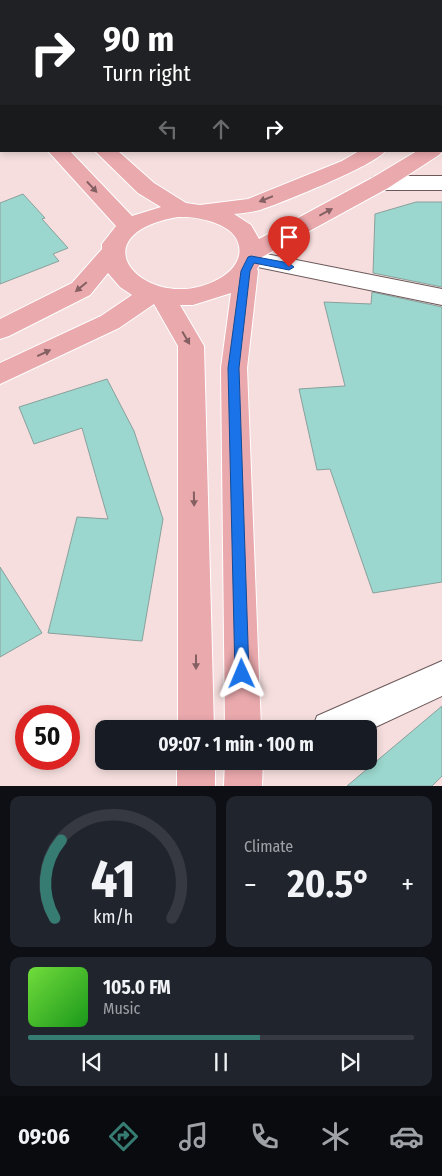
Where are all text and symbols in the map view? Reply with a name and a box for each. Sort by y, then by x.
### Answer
text: 90 m [103,18,174,60]
icon: right [20,20,85,85]
text: Turn right [103,60,191,87]
icon: left [154,115,182,143]
icon: ahead [207,115,235,143]
icon: right [260,115,288,143]
one-way arrow [86,181,98,193]
one-way arrow [259,196,273,204]
one-way arrow [319,208,333,216]
pin [268,216,310,267]
icon: arrive [275,223,303,251]
one-way arrow [74,282,87,293]
one-way arrow [182,331,190,345]
one-way arrow [37,349,51,357]
one-way arrow [190,492,198,508]
position arrow [215,647,267,699]
one-way arrow [192,654,200,670]
speed limit sign: 50 [15,705,80,770]
text: 09:07 · 1 min · 100 m [158,733,314,756]
text: Climate [244,837,293,856]
text: 41 [90,848,136,911]
text: 20.5° [287,861,371,907]
text: − [244,868,257,901]
text: + [401,868,414,901]
text: km/h [93,906,133,928]
text: 105.0 FM [103,976,171,999]
text: Music [103,999,140,1018]
icon: previous [78,1048,106,1076]
icon: pause [207,1048,235,1076]
icon: next [336,1048,364,1076]
icon: directions [106,1119,141,1154]
icon: music [176,1119,211,1154]
icon: phone [247,1119,282,1154]
icon: climate [318,1119,353,1154]
icon: car [389,1119,424,1154]
text: 09:06 [18,1123,70,1150]

